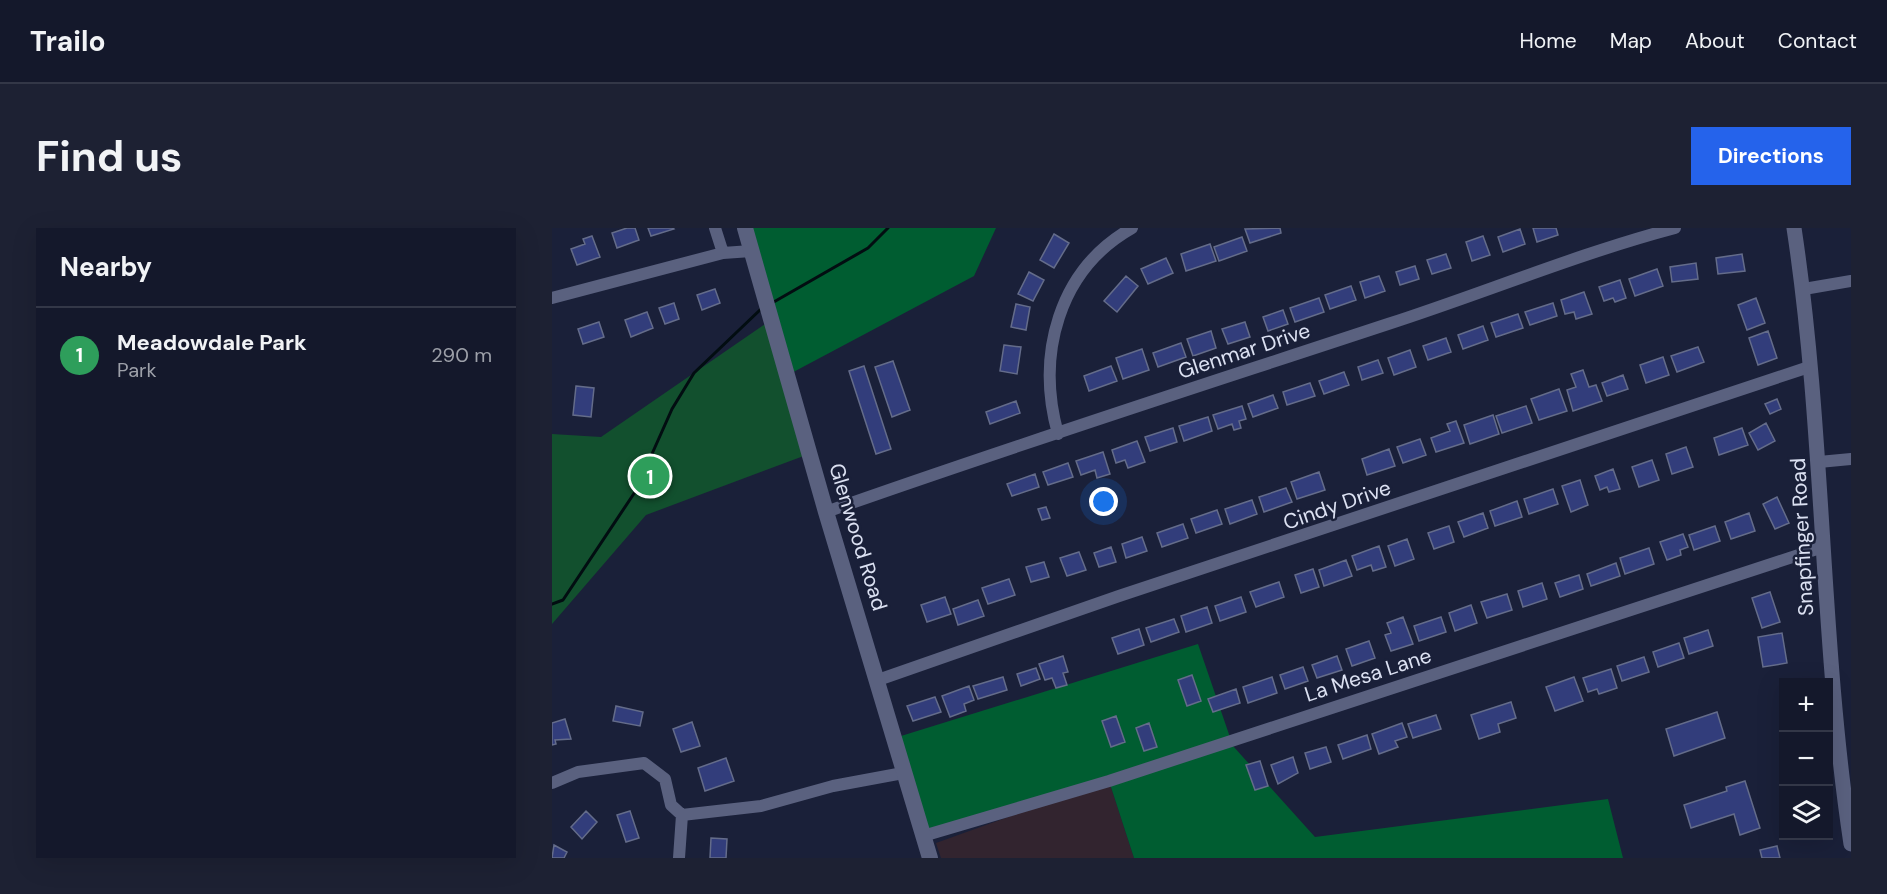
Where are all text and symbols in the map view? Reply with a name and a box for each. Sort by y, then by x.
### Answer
text: Trailo [30,23,106,60]
text: Home [1519,27,1577,55]
text: Map [1610,27,1652,55]
text: About [1685,27,1745,55]
text: Contact [1778,27,1857,55]
button: Directions [1691,127,1851,185]
text: Find us [36,129,182,184]
text: Nearby [60,250,152,284]
street label: Glenmar Drive [1174,316,1314,386]
text: Meadowdale Park [117,328,307,357]
text: 1 [76,342,83,368]
text: 290 m [431,342,492,368]
text: Park [117,357,157,383]
pin: 1 [630,454,670,498]
street label: Snapfinger Road [1784,457,1820,617]
street label: Glenwood Road [822,460,894,614]
street label: Cindy Drive [1279,473,1395,537]
your location [1089,487,1118,516]
street label: La Mesa Lane [1301,641,1435,709]
map controls [1779,678,1833,840]
button: + [1779,678,1833,732]
button: − [1779,732,1833,786]
button: layers [1779,786,1833,840]

